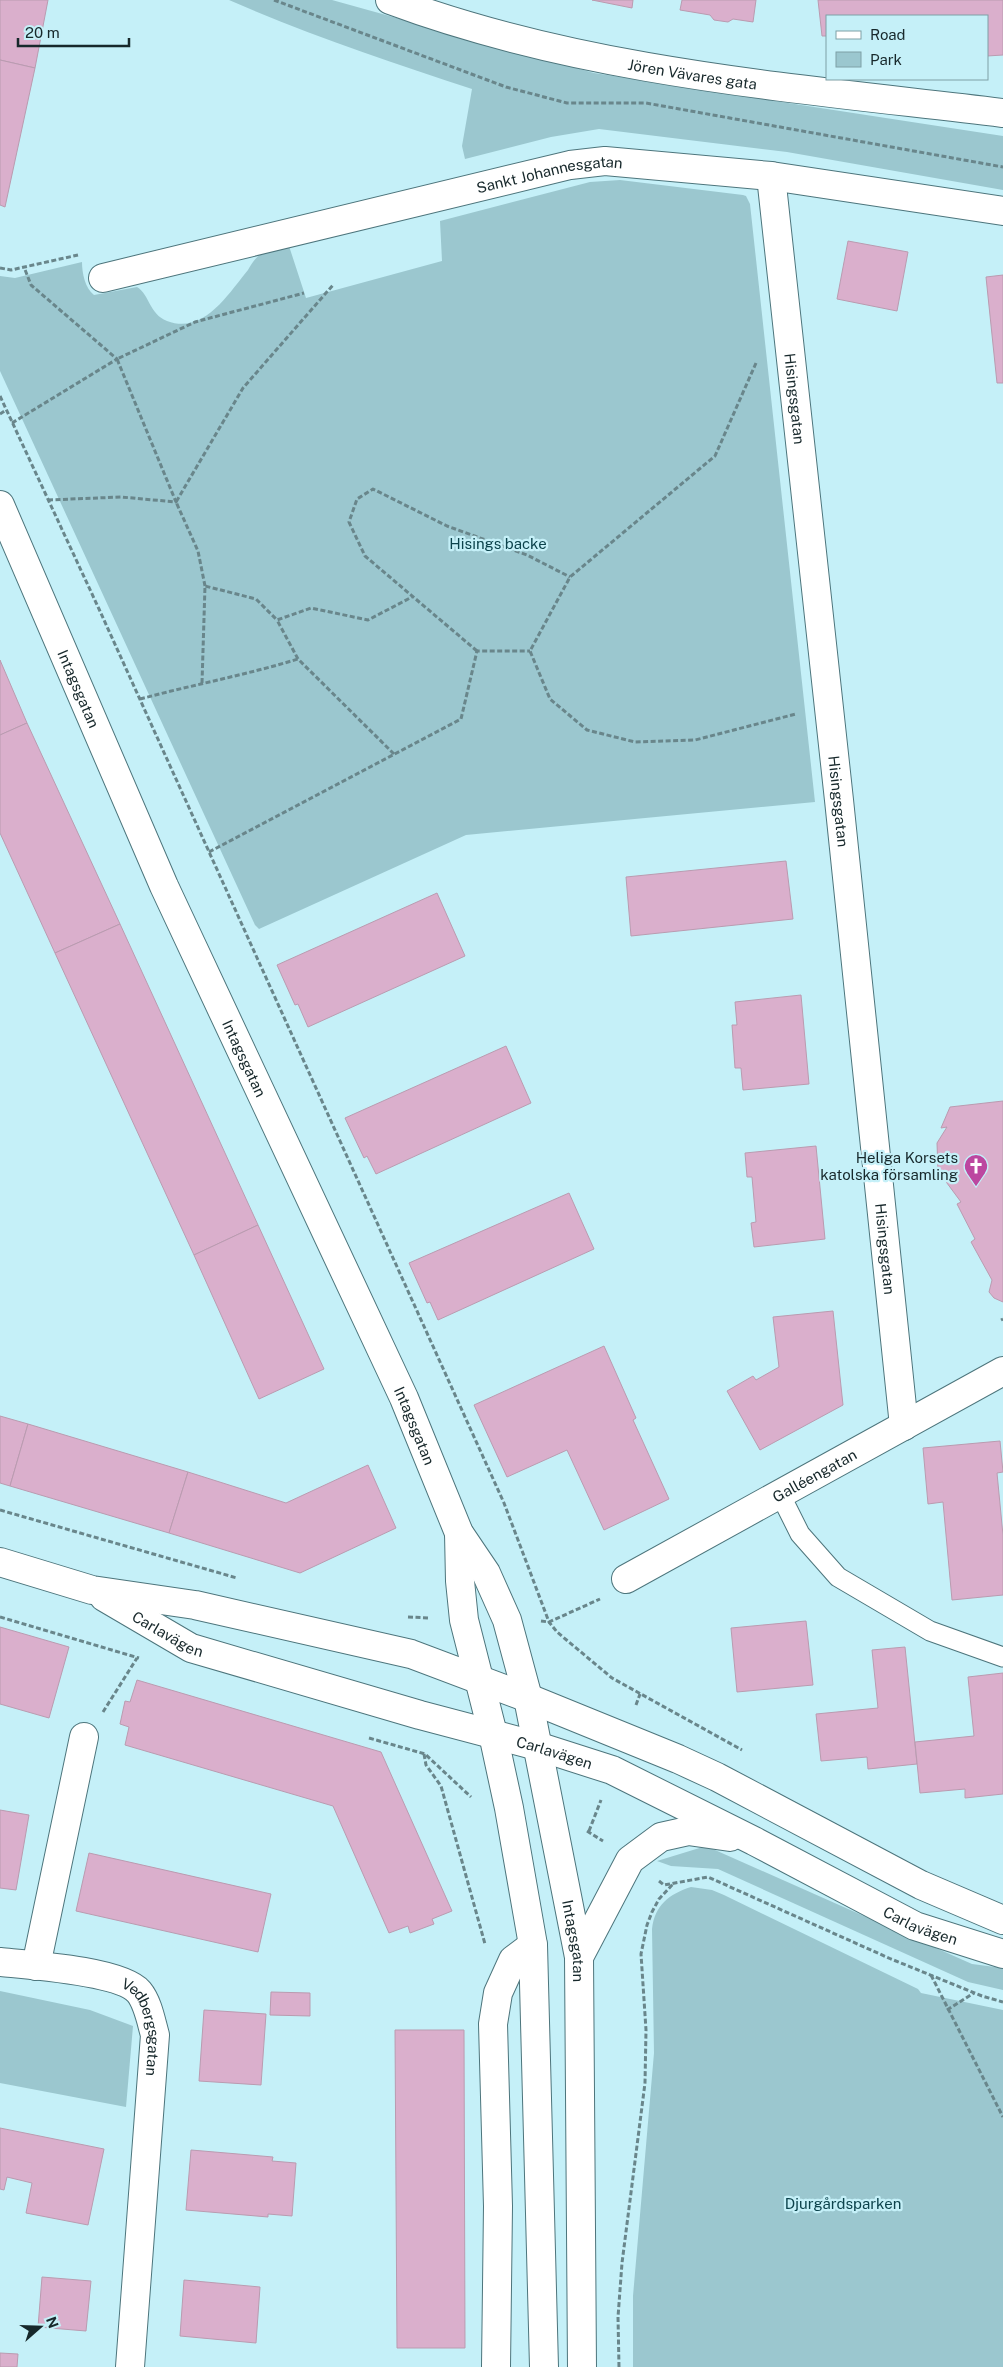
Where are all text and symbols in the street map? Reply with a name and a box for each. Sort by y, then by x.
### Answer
scale bar [18,15,129,47]
legend [826,15,988,80]
text: 20 m [25,24,60,41]
text: Road [870,26,906,43]
text: Park [870,51,902,68]
street label: Jören Vävares gata [627,55,758,92]
street label: Sankt Johannesgatan [475,152,624,196]
street label: Hisingsgatan [782,352,809,445]
park label: Hisings backe [449,535,547,552]
street label: Intagsgatan [55,647,103,730]
street label: Hisingsgatan [826,755,852,848]
street label: Intagsgatan [219,1017,270,1099]
place label: Heliga Korsets katolska församling [820,1149,958,1183]
church icon: Heliga Korsets katolska församling [963,1153,989,1187]
street label: Hisingsgatan [872,1202,899,1295]
street label: Intagsgatan [391,1384,439,1467]
street label: Galléengatan [769,1445,859,1505]
street label: Carlavägen [130,1607,205,1660]
street label: Carlavägen [515,1732,595,1772]
street label: Intagsgatan [559,1898,588,1982]
street label: Carlavägen [881,1902,960,1948]
street label: Vedbergsgatan [119,1974,164,2077]
park label: Djurgårdsparken [785,2195,901,2212]
north arrow [15,2302,65,2352]
text: N [43,2315,62,2330]

